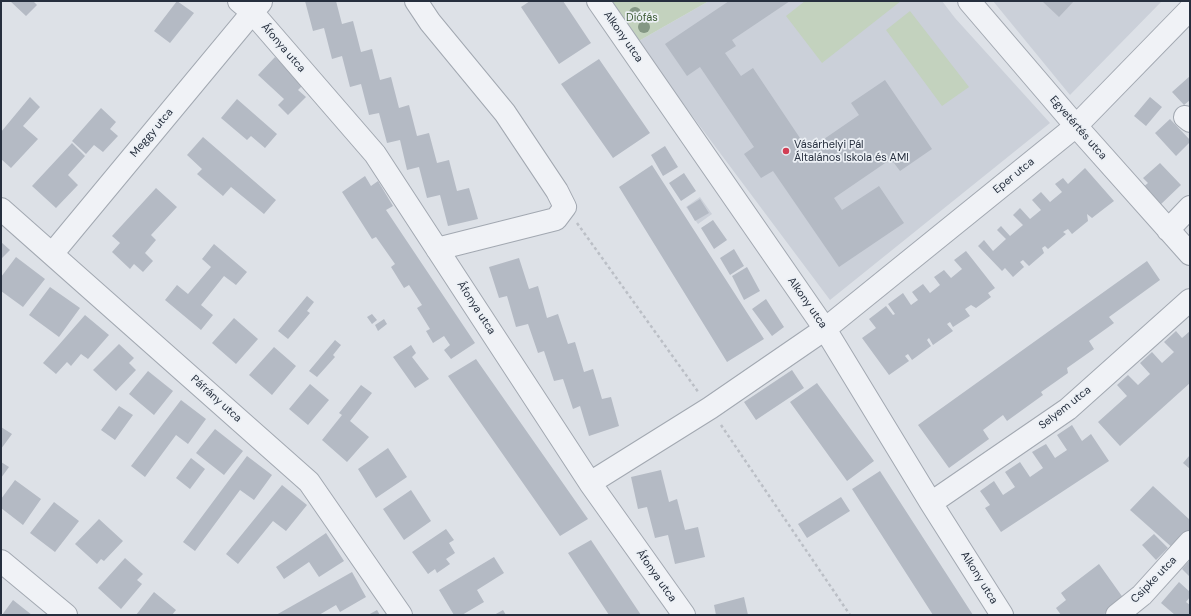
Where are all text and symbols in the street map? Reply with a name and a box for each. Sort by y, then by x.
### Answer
street label: Alkony utca [601,9,645,65]
park label: Diófás [626,11,658,25]
street label: Áfonya utca [258,21,308,75]
street label: Egyetértés utca [1047,93,1109,163]
street label: Meggy utca [128,106,176,160]
place label: Vásárhelyi Pál Általános Iskola és AMI [794,138,909,164]
marker: Vásárhelyi Pál Általános Iskola és AMI [781,146,791,156]
street label: Eper utca [991,155,1037,197]
street label: Alkony utca [785,275,829,331]
street label: Áfonya utca [454,279,498,337]
street label: Páfrány utca [188,373,244,425]
street label: Selyem utca [1036,384,1094,432]
street label: Áfonya utca [633,547,679,605]
street label: Alkony utca [958,549,1000,607]
street label: Csipke utca [1128,554,1180,606]

